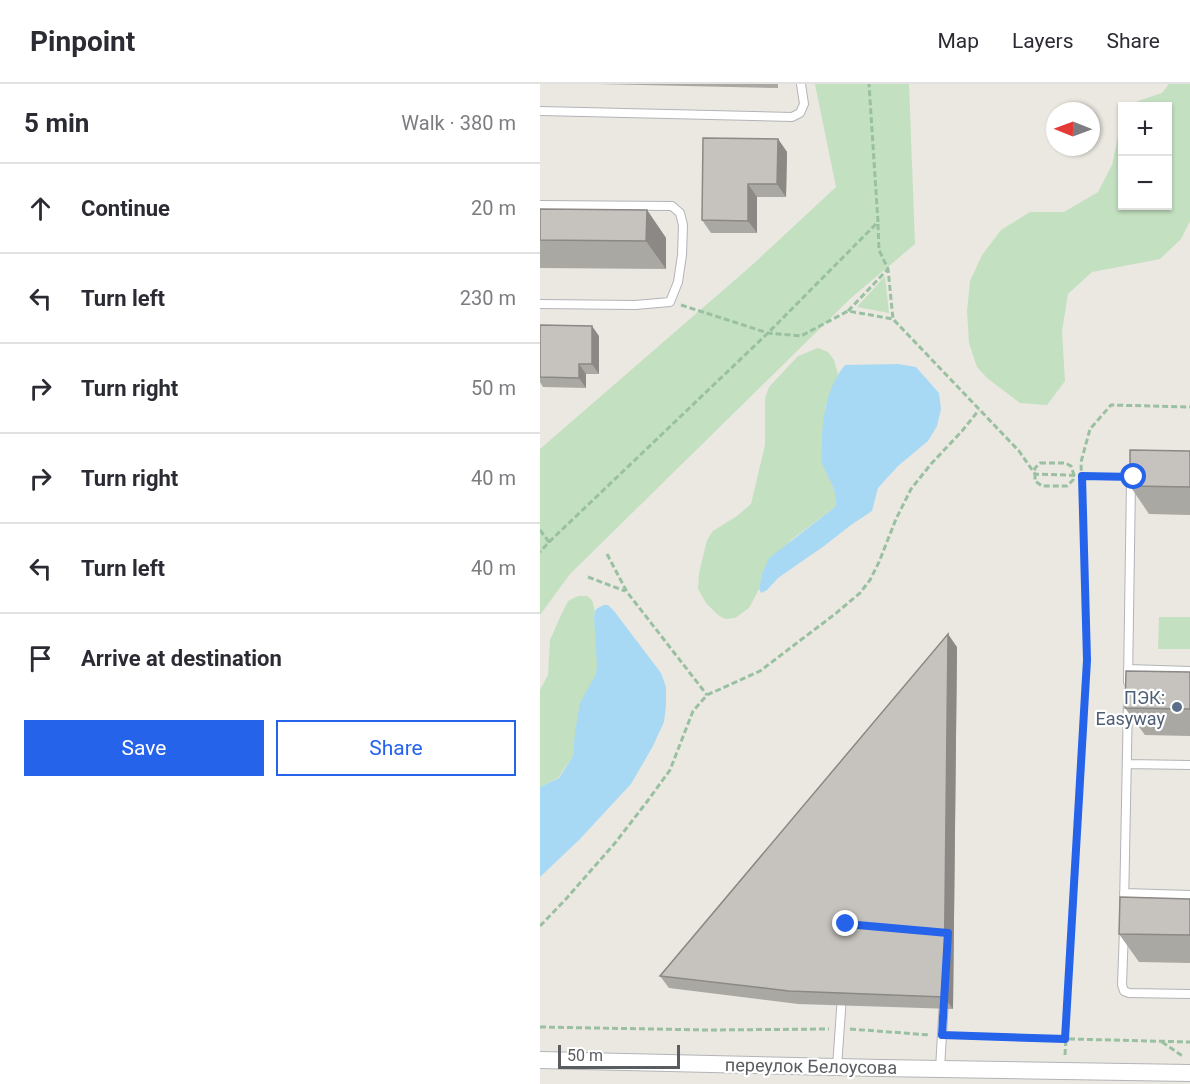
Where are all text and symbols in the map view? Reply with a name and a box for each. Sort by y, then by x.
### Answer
text: Pinpoint [30,25,135,58]
text: Map [937,29,979,53]
text: Layers [1012,29,1073,53]
text: Share [1106,29,1160,53]
north arrow [1046,102,1100,156]
map controls [1118,102,1172,210]
button: + [1118,102,1172,156]
text: 5 min [24,108,89,138]
text: Walk · 380 m [401,111,516,135]
button: − [1118,156,1172,210]
icon: ahead [24,192,57,225]
text: Continue [81,196,170,221]
text: 20 m [471,196,516,220]
icon: left [24,282,57,315]
text: Turn left [81,286,165,311]
text: 230 m [460,286,516,310]
icon: right [24,372,57,405]
text: Turn right [81,376,178,401]
text: 50 m [471,376,516,400]
icon: right [24,462,57,495]
route start [1120,463,1146,489]
text: Turn right [81,466,178,491]
text: 40 m [471,466,516,490]
icon: left [24,552,57,585]
text: Turn left [81,556,165,581]
text: 40 m [471,556,516,580]
icon: arrive [24,642,57,675]
text: Arrive at destination [81,646,282,671]
place label: ПЭК: Easyway [1095,687,1165,729]
marker: ПЭК: Easyway [1170,700,1184,714]
button: Save [24,720,264,776]
button: Share [276,720,516,776]
route end [832,910,858,936]
scale bar [558,1042,680,1070]
text: 50 m [567,1046,603,1065]
street label: переулок Белоусова [725,1054,897,1078]

